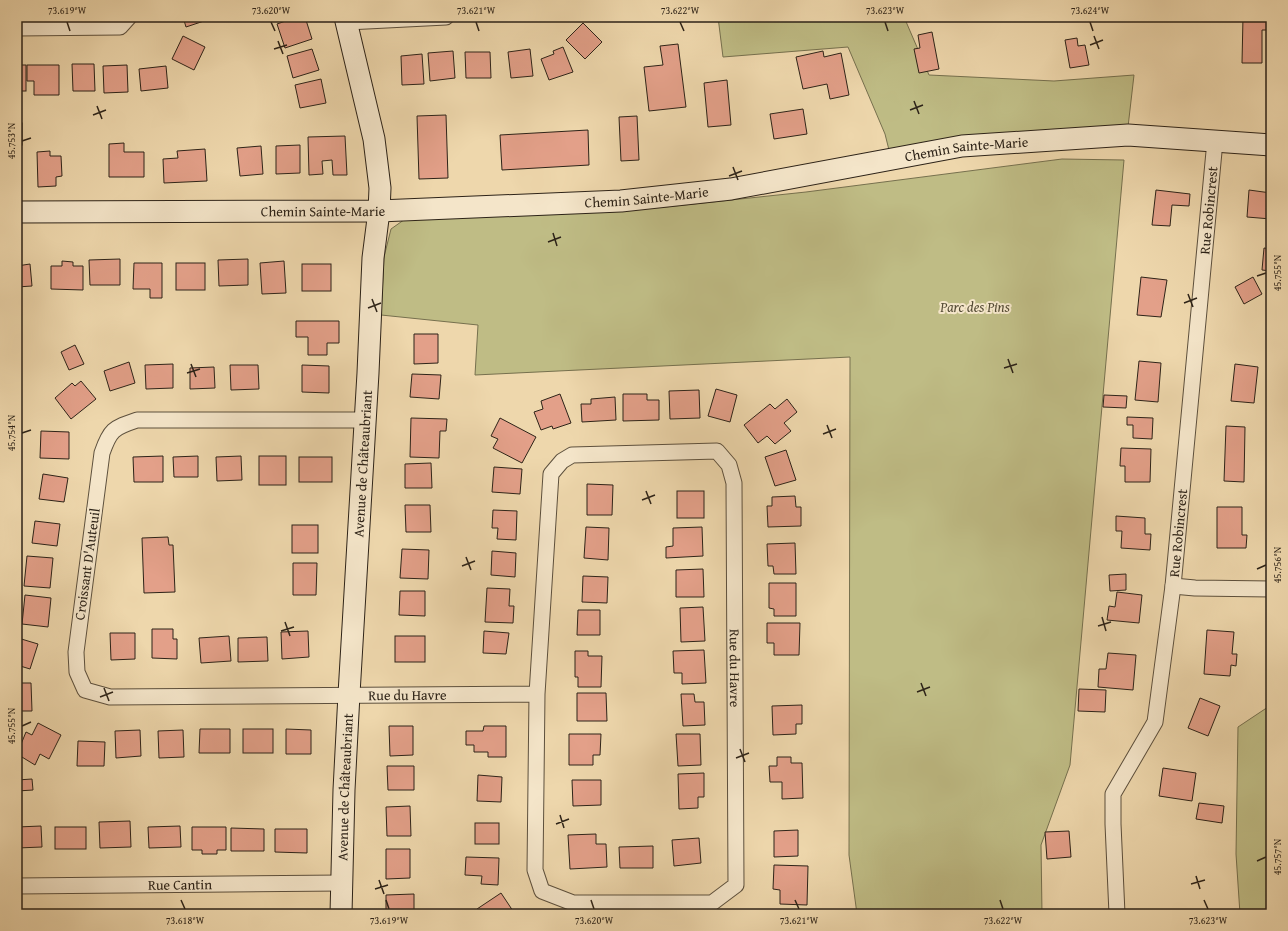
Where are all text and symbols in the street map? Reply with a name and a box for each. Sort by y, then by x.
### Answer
text: 73.619°W [48,3,87,18]
text: 73.620°W [252,3,291,18]
text: 73.621°W [457,3,496,18]
text: 73.622°W [661,3,700,18]
text: 73.623°W [866,3,905,18]
text: 73.624°W [1071,3,1110,18]
text: 45.753°N [4,122,19,159]
street label: Chemin Sainte-Marie [903,132,1029,166]
street label: Rue Robincrest [1194,165,1223,255]
street label: Chemin Sainte-Marie [584,181,710,212]
street label: Chemin Sainte-Marie [261,201,386,221]
text: 45.755°N [1270,254,1285,291]
park label: Parc des Pins [939,297,1010,317]
street label: Avenue de Châteaubriant [348,389,377,538]
text: 45.754°N [4,414,19,451]
street label: Rue Robincrest [1164,488,1192,578]
street label: Croissant D'Auteuil [69,507,105,621]
text: 45.756°N [1270,546,1285,583]
street label: Rue du Havre [725,629,745,708]
street label: Rue du Havre [368,685,447,705]
text: 45.755°N [4,707,19,744]
street label: Avenue de Châteaubriant [332,713,358,861]
text: 45.757°N [1270,838,1285,875]
street label: Rue Cantin [148,874,212,895]
text: 73.618°W [166,913,205,928]
text: 73.619°W [370,913,409,928]
text: 73.620°W [575,913,614,928]
text: 73.621°W [780,913,819,928]
text: 73.622°W [984,913,1023,928]
text: 73.623°W [1189,913,1228,928]

